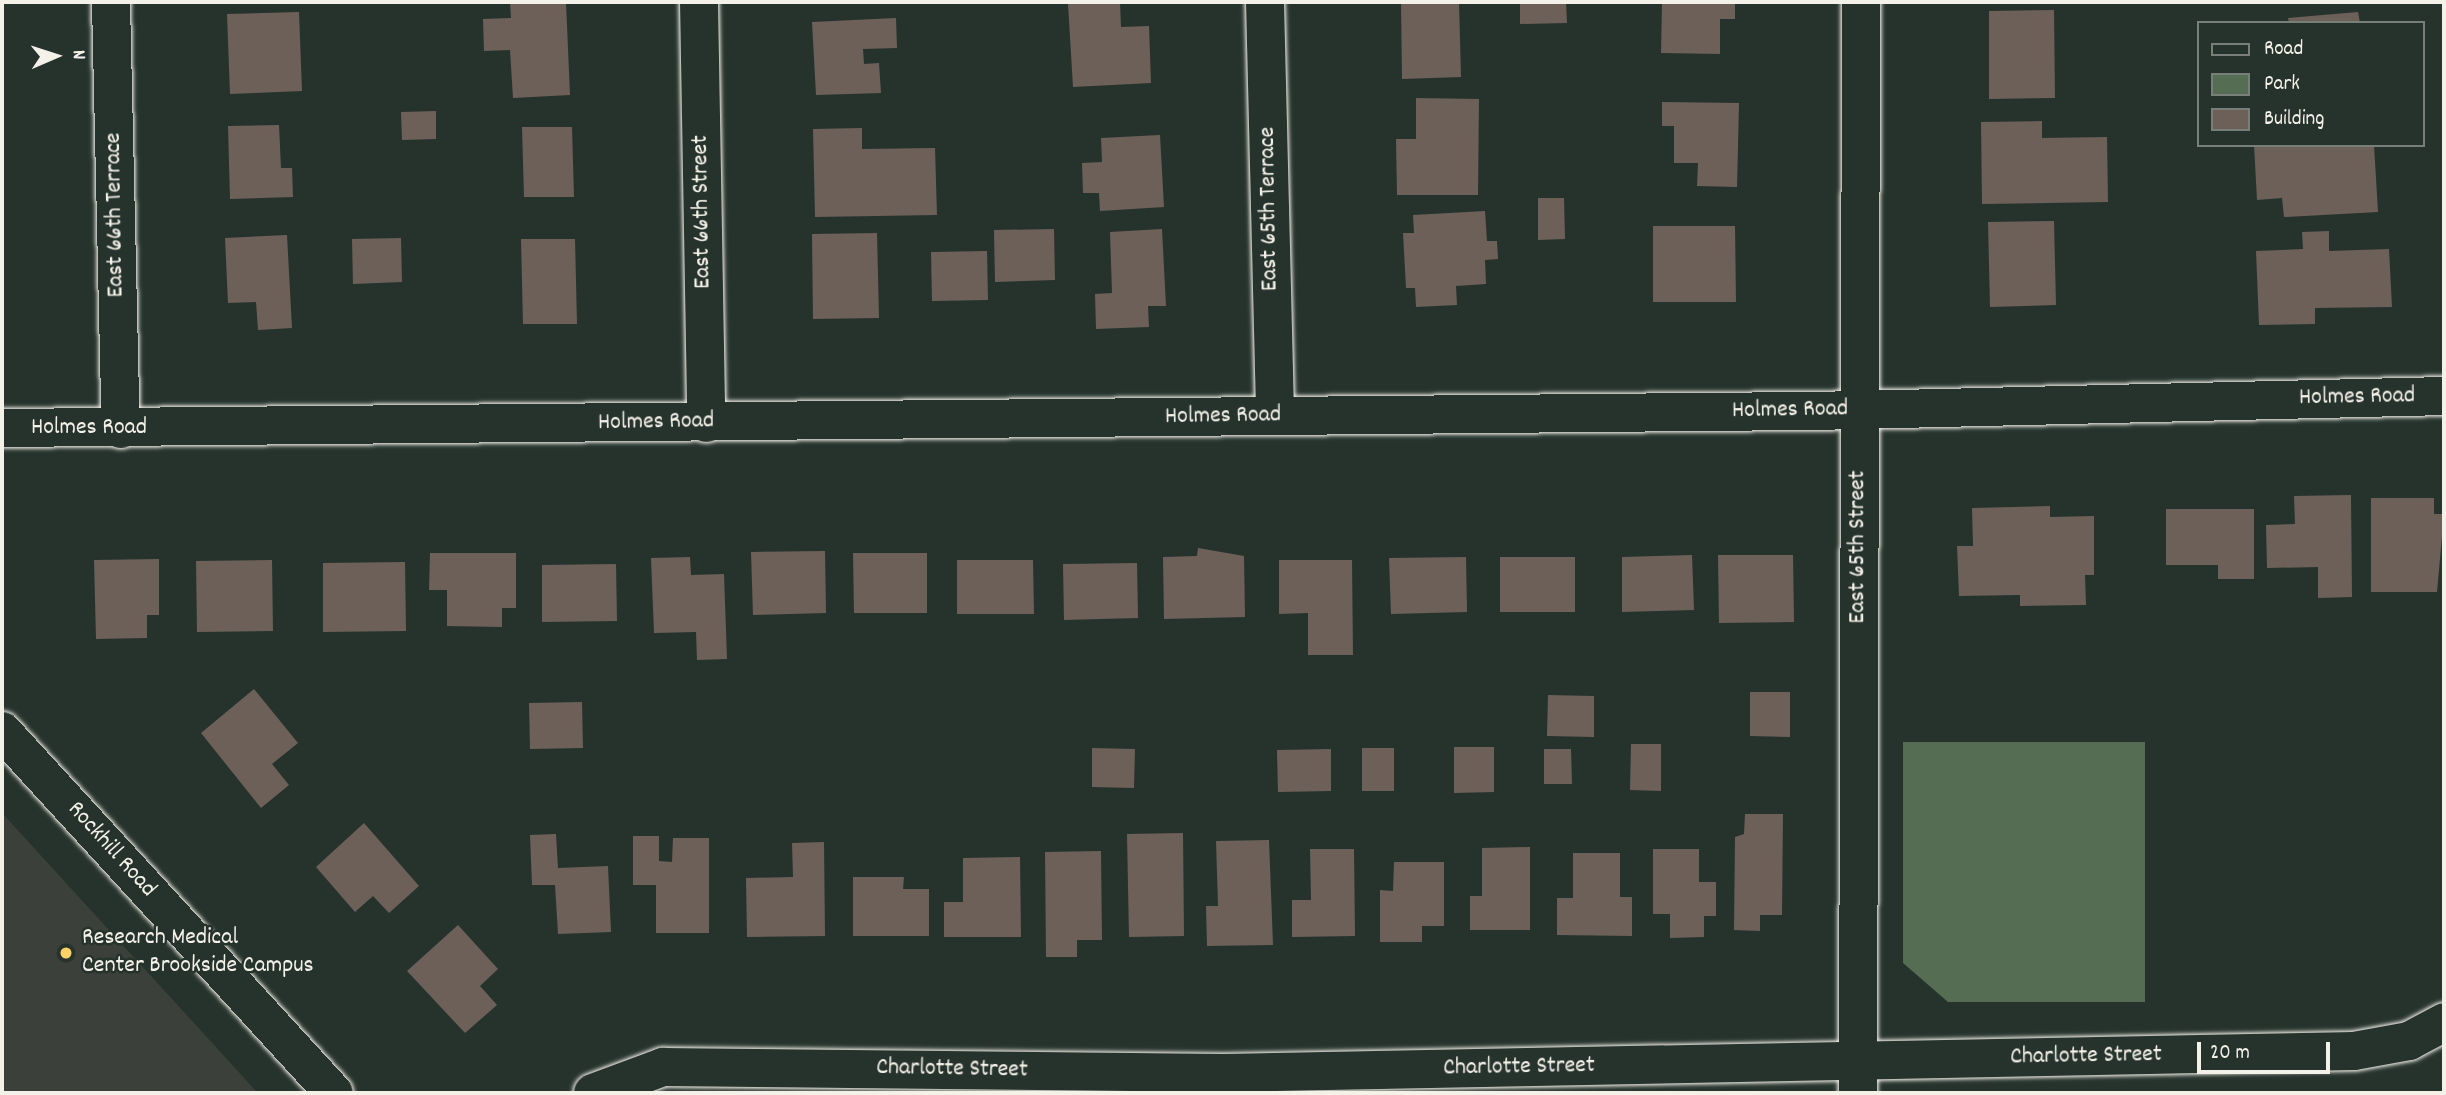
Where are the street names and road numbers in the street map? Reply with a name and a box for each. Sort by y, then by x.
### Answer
street label: East 65th Terrace [1254,127,1286,291]
street label: East 66th Terrace [100,132,132,298]
street label: East 66th Street [687,135,719,289]
street label: Holmes Road [2299,383,2415,413]
street label: Holmes Road [1732,396,1848,426]
street label: Holmes Road [1165,402,1281,432]
street label: Holmes Road [598,408,714,438]
street label: Holmes Road [31,415,147,443]
street label: East 65th Street [1845,470,1873,624]
street label: Rockhill Road [60,796,162,904]
street label: Charlotte Street [2010,1041,2162,1073]
street label: Charlotte Street [1443,1052,1595,1084]
street label: Charlotte Street [876,1054,1028,1086]

